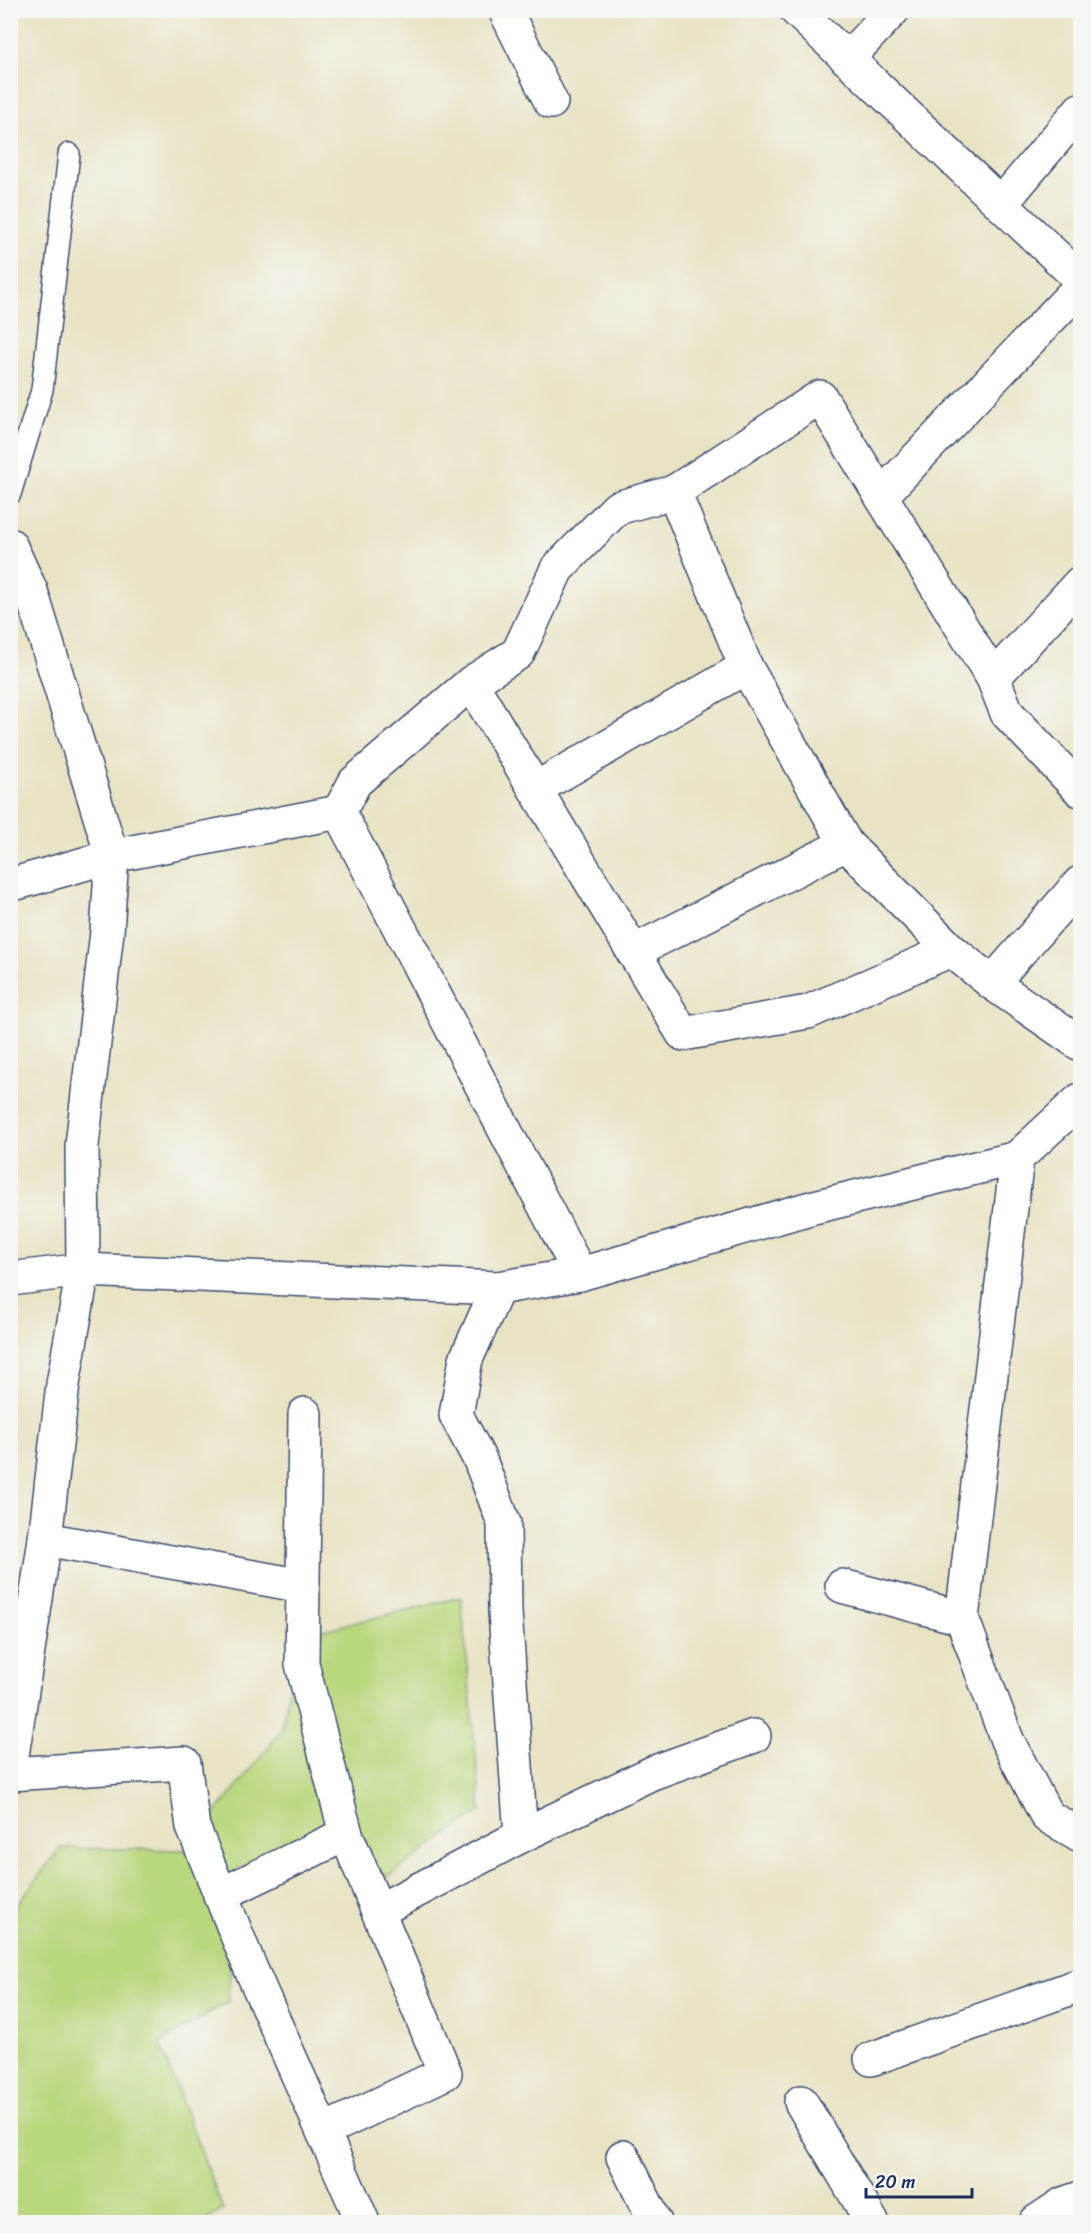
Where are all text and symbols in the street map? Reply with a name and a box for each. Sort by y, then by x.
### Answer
scale bar [866,2161,972,2199]
text: 20 m [875,2166,915,2198]

